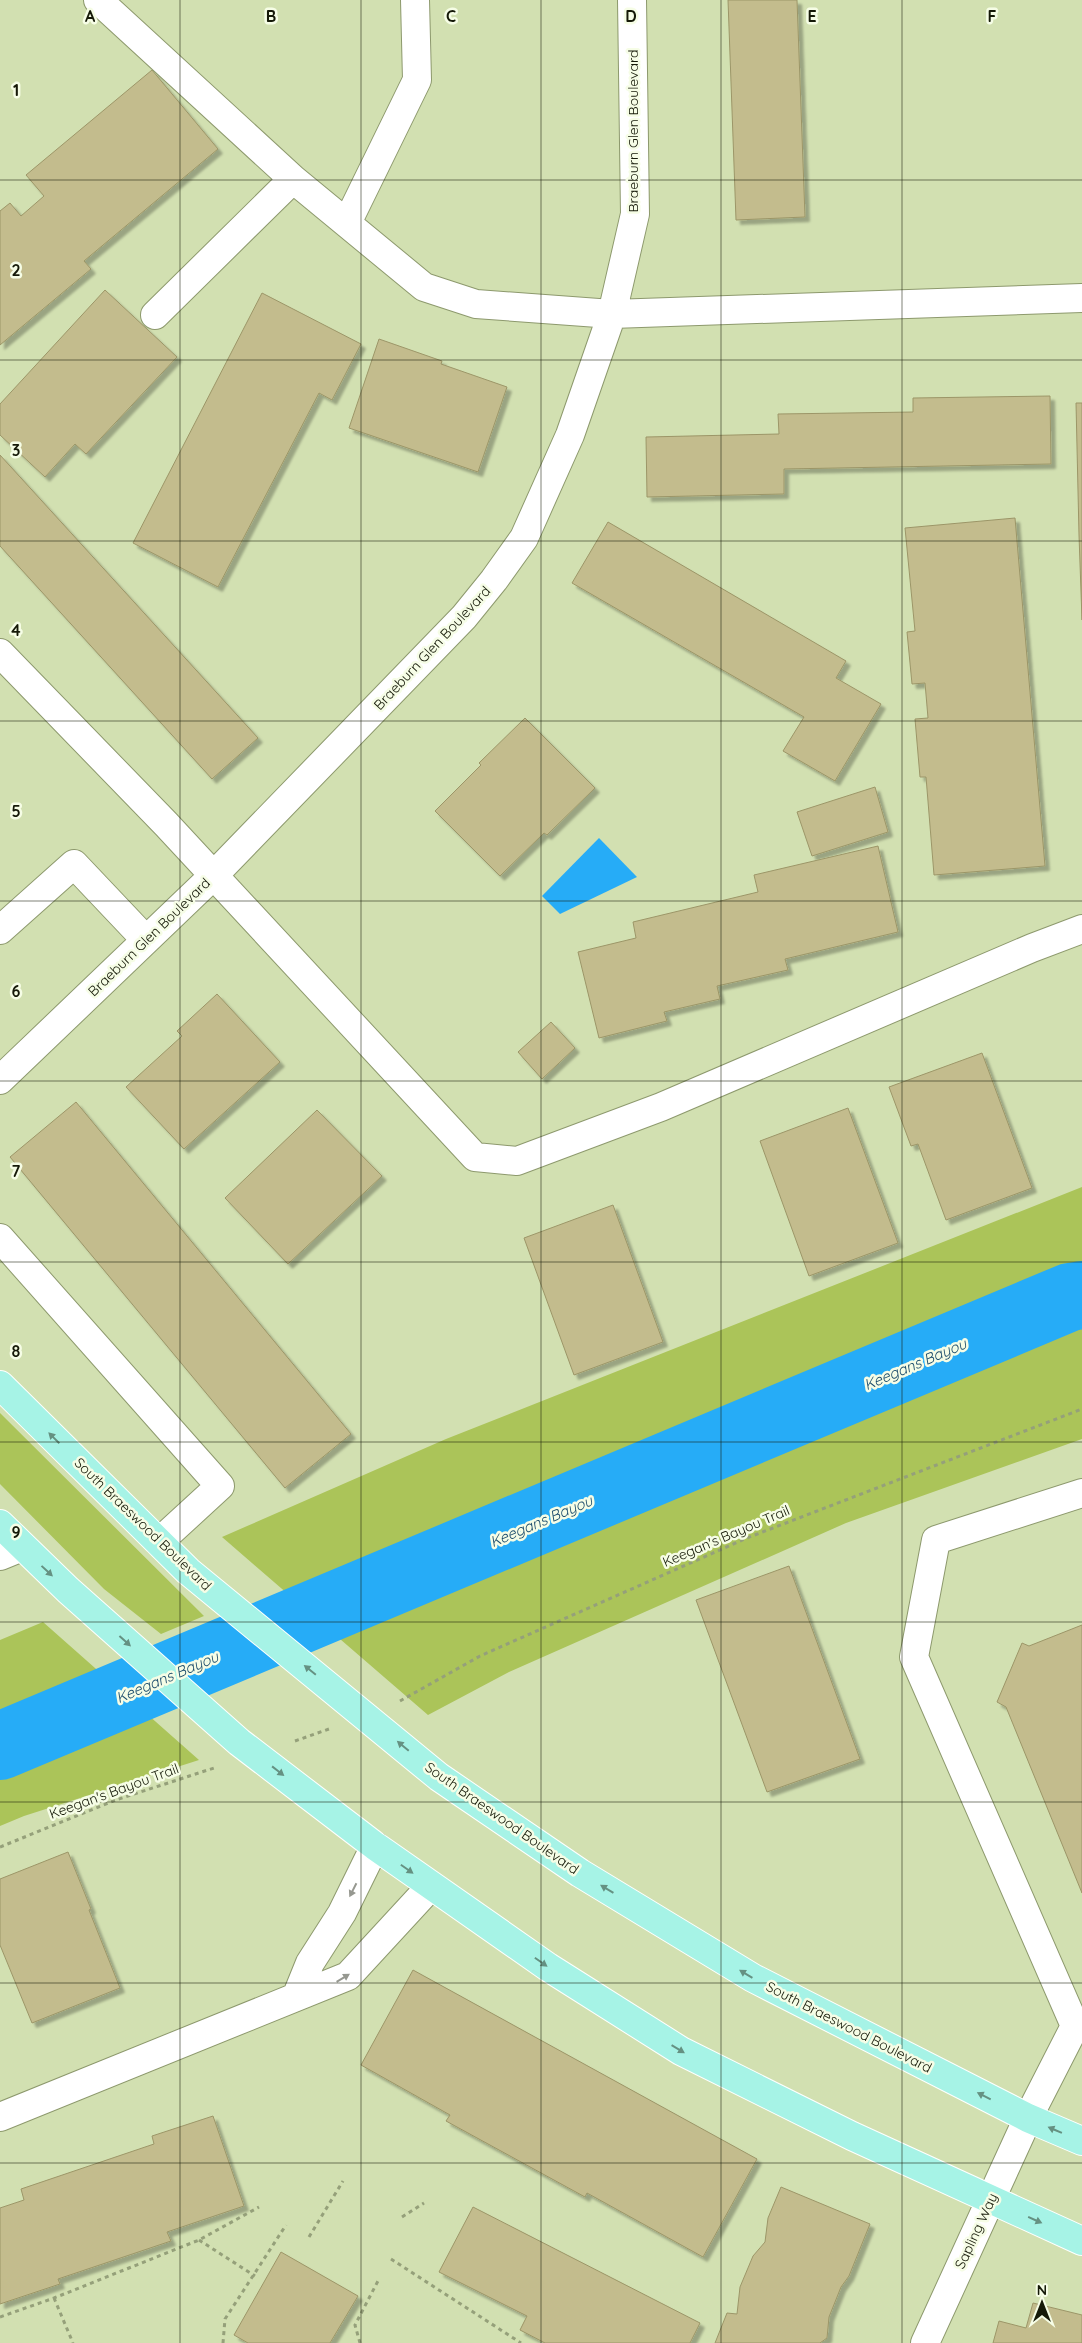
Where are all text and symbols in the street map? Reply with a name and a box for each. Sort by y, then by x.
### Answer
text: A [85,6,96,26]
text: B [266,6,276,26]
text: C [446,6,456,26]
text: D [625,6,637,26]
text: E [807,6,817,26]
text: F [988,6,997,26]
street label: Braeburn Glen Boulevard [624,50,642,213]
text: 1 [13,80,19,100]
text: 2 [11,260,21,280]
text: 3 [12,440,20,460]
street label: Braeburn Glen Boulevard [370,582,494,714]
text: 4 [11,620,21,640]
text: 5 [11,801,21,821]
street label: Braeburn Glen Boulevard [84,874,214,1000]
text: 6 [12,981,21,1001]
text: 7 [12,1161,21,1181]
water label: Keegans Bayou [861,1333,971,1394]
text: 8 [12,1341,21,1361]
one-way arrow [48,1432,60,1444]
street label: South Braeswood Boulevard [71,1454,215,1594]
water label: Keegans Bayou [487,1490,597,1551]
street label: Keegan's Bayou Trail [660,1501,792,1571]
text: 9 [11,1522,21,1542]
one-way arrow [41,1565,53,1577]
one-way arrow [118,1635,130,1647]
water label: Keegans Bayou [113,1646,223,1707]
one-way arrow [304,1665,317,1676]
one-way arrow [396,1741,409,1752]
street label: South Braeswood Boulevard [422,1758,582,1878]
street label: Keegan's Bayou Trail [47,1759,181,1823]
one-way arrow [271,1766,284,1777]
one-way arrow [401,1864,414,1874]
one-way arrow [349,1883,357,1897]
one-way arrow [601,1885,614,1894]
one-way arrow [534,1957,548,1967]
one-way arrow [740,1969,753,1978]
one-way arrow [336,1974,349,1983]
street label: South Braeswood Boulevard [763,1977,935,2077]
one-way arrow [672,2044,685,2053]
one-way arrow [977,2092,991,2100]
one-way arrow [1048,2125,1062,2133]
street label: Sapling Way [951,2190,1001,2272]
one-way arrow [1028,2216,1042,2224]
north arrow [1017,2278,1067,2328]
text: N [1037,2281,1047,2299]

